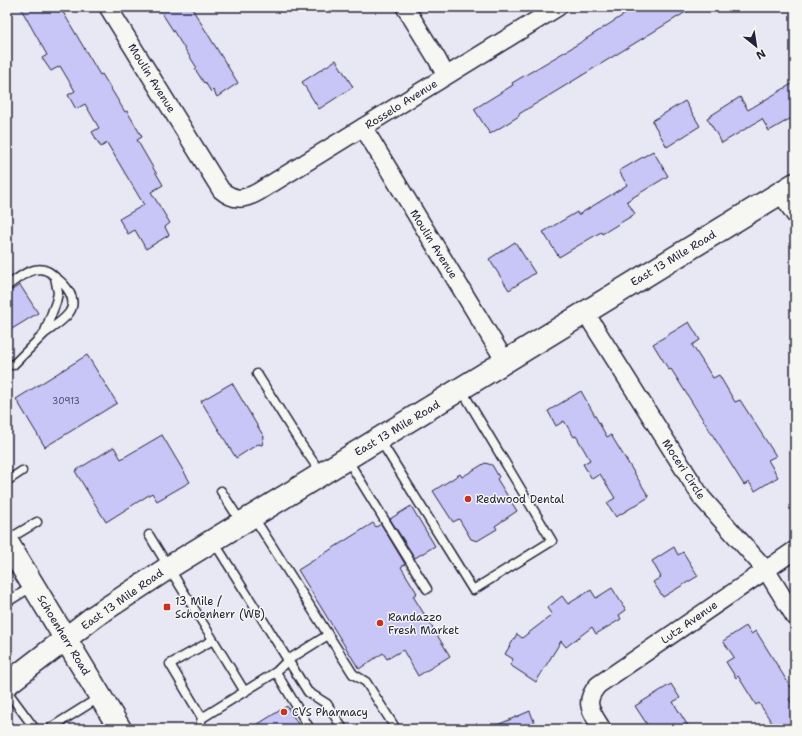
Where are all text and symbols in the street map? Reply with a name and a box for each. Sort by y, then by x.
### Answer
north arrow [736,26,776,66]
street label: Moulin Avenue [124,41,179,116]
text: N [753,46,768,63]
street label: Rosselo Avenue [362,76,440,133]
street label: Moulin Avenue [406,207,461,282]
street label: East 13 Mile Road [628,227,719,290]
house number: 30913 [52,395,80,407]
street label: East 13 Mile Road [352,397,443,460]
street label: Moceri Circle [658,436,709,502]
place label: Redwood Dental [476,492,565,507]
marker: Redwood Dental [463,494,473,504]
street label: East 13 Mile Road [78,565,166,633]
street label: Schoenherr Road [34,592,94,678]
place label: 13 Mile / Schoenherr (WB) [175,594,265,622]
street label: Lutz Avenue [658,597,721,647]
marker: 13 Mile / Schoenherr (WB) [162,602,172,612]
place label: Randazzo Fresh Market [388,610,459,638]
marker: Randazzo Fresh Market [375,618,385,628]
place label: CVS Pharmacy [292,705,368,720]
marker: CVS Pharmacy [279,707,289,717]

